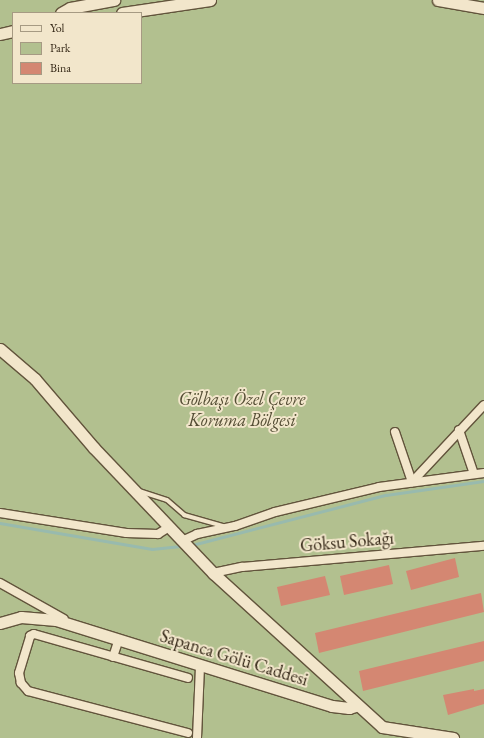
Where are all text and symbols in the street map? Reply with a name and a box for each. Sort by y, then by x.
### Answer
legend [12,12,142,84]
text: Yol [50,20,64,36]
text: Park [50,40,70,56]
text: Bina [50,60,71,76]
park label: Gölbaşı Özel Çevre Koruma Bölgesi [179,389,305,432]
street label: Göksu Sokağı [299,527,395,557]
street label: Sapanca Gölü Caddesi [157,625,311,691]

